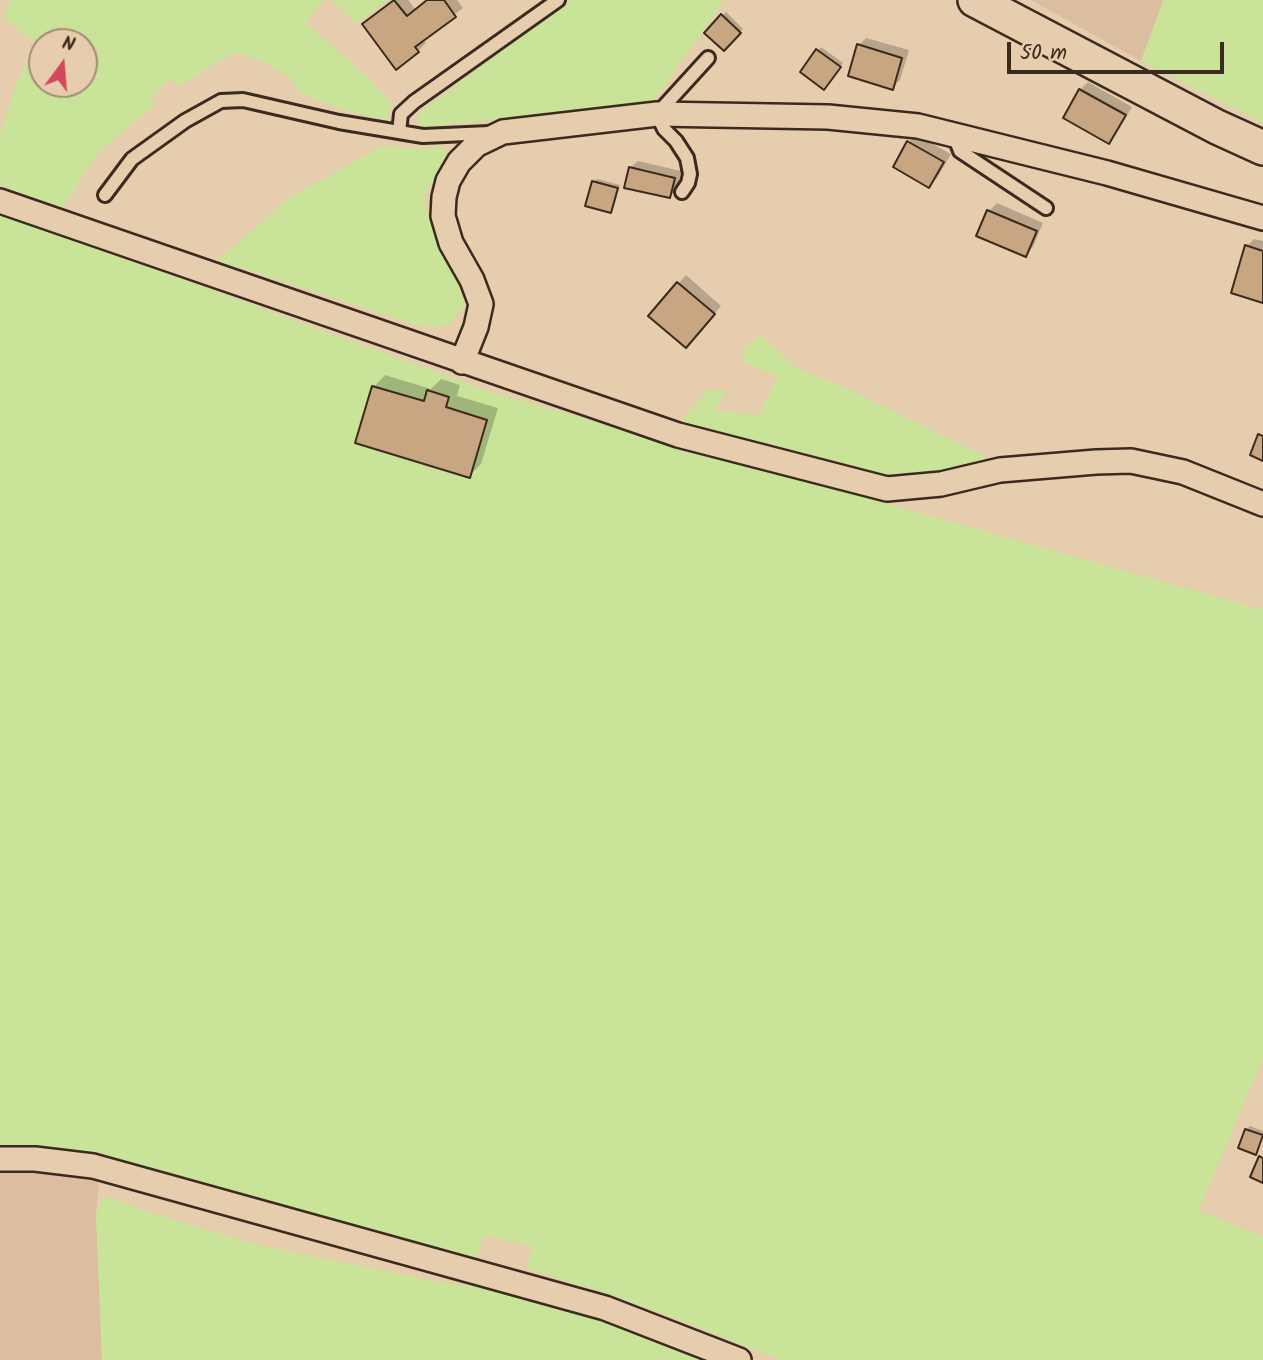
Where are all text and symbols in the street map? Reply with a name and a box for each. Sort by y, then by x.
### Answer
north arrow [28,28,98,98]
scale bar [1011,28,1228,72]
text: N [58,29,78,61]
text: 50 m [1020,37,1067,70]

